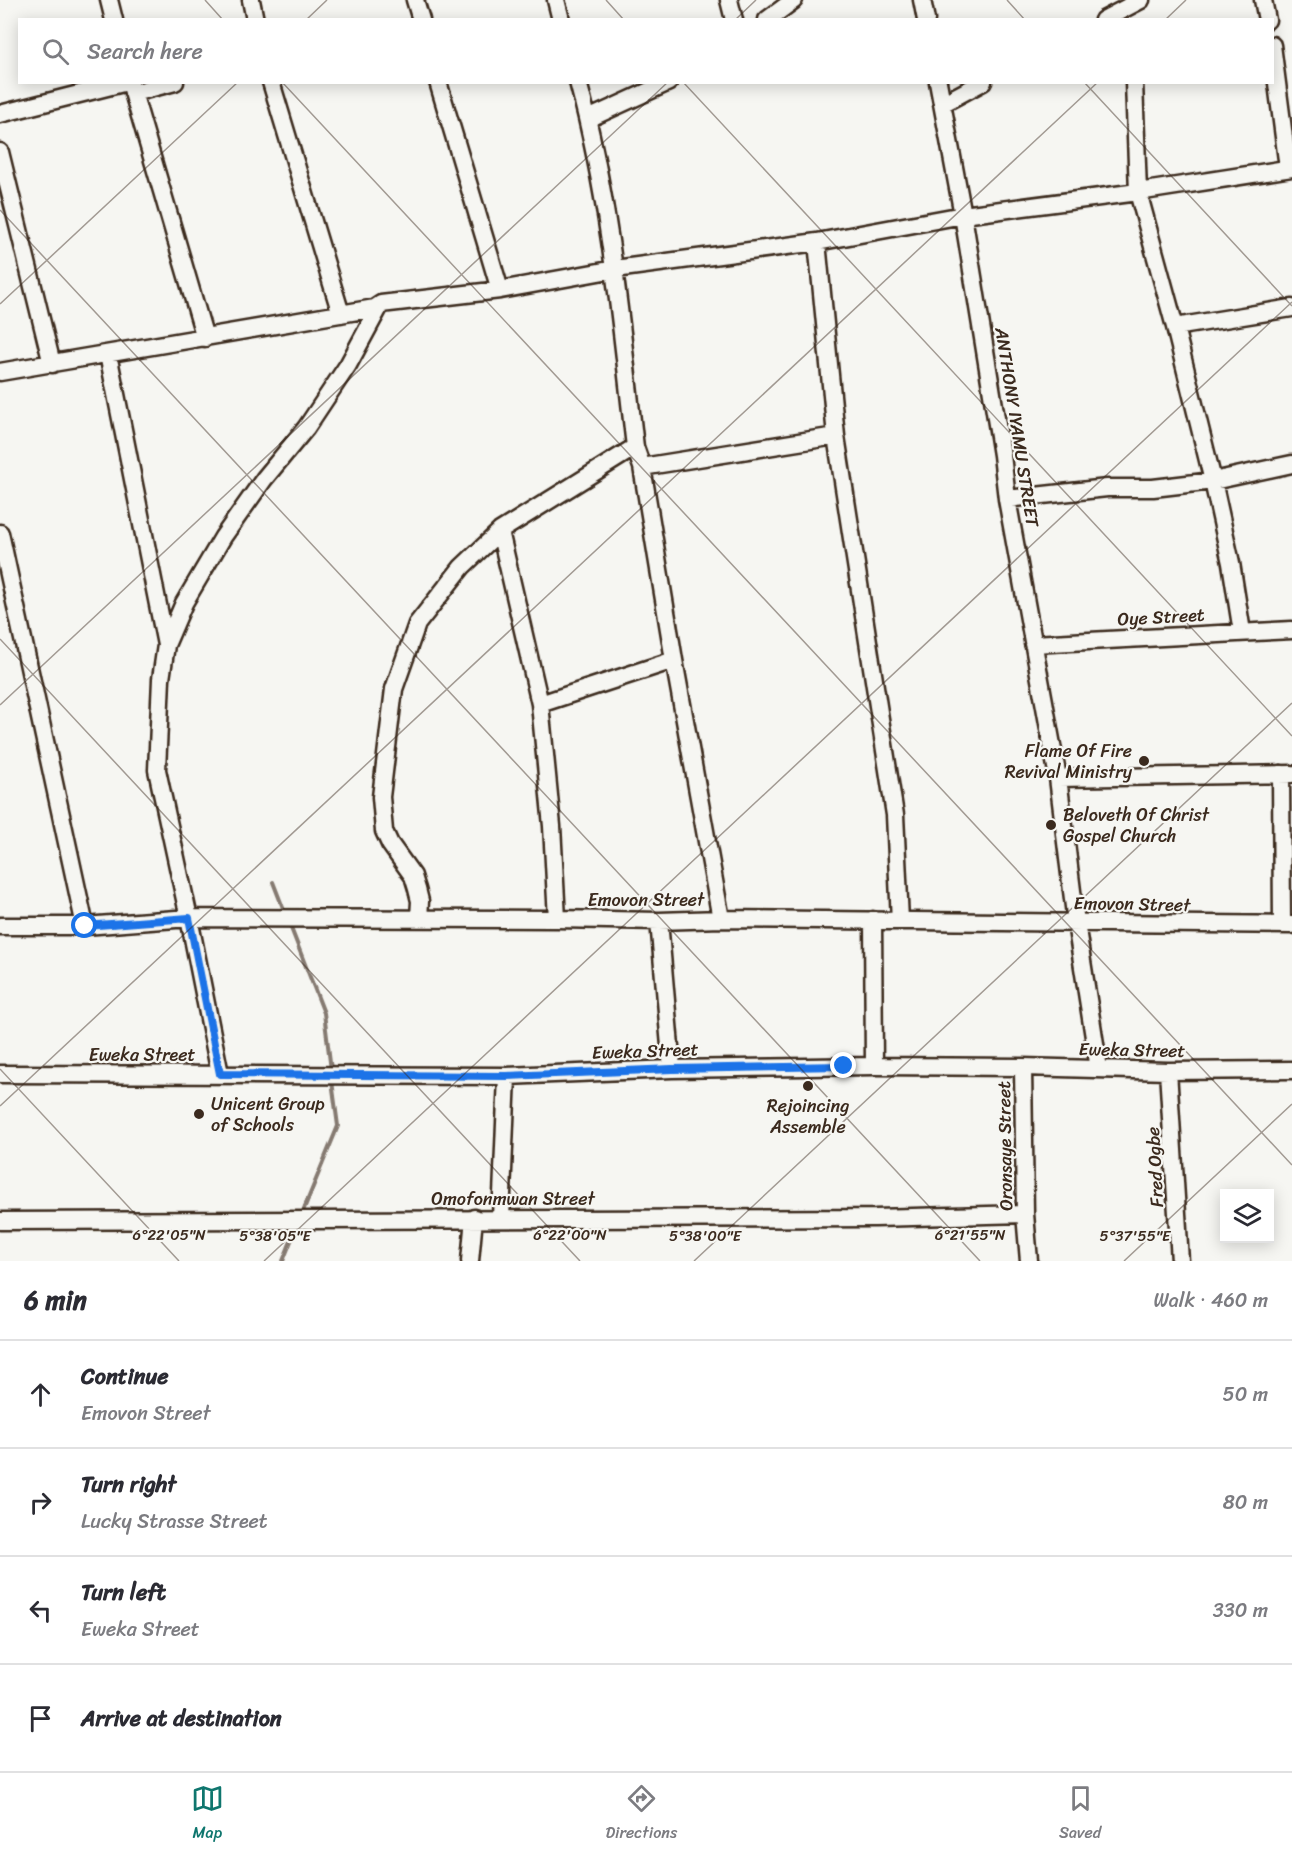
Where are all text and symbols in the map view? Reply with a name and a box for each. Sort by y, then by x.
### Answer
search box [18,18,1274,84]
text: Search here [87,32,203,71]
icon: search [39,35,72,68]
street label: ANTHONY IYAMU STREET [985,324,1049,530]
street label: Oye Street [1117,599,1206,635]
place label: Flame Of Fire Revival Ministry [1005,735,1133,788]
marker: Flame Of Fire Revival Ministry [1137,754,1151,768]
place label: Beloveth Of Christ Gospel Church [1063,799,1210,852]
marker: Beloveth Of Christ Gospel Church [1044,818,1058,832]
street label: Emovon Street [588,884,705,916]
street label: Emovon Street [1073,887,1191,921]
route start [71,912,97,938]
street label: Eweka Street [591,1033,699,1069]
street label: Eweka Street [1078,1033,1186,1067]
street label: Eweka Street [89,1039,195,1071]
route end [830,1052,856,1078]
marker: Rejoincing Assemble [801,1079,815,1093]
street label: Oronsaye Street [988,1081,1022,1211]
place label: Unicent Group of Schools [211,1088,325,1141]
place label: Rejoincing Assemble [767,1090,849,1143]
marker: Unicent Group of Schools [192,1107,206,1121]
street label: Fred Ogbe [1137,1126,1173,1208]
street label: Omofonmwan Street [431,1183,595,1215]
map controls [1220,1189,1274,1243]
button: layers [1220,1189,1274,1243]
text: 6°22'05"N [132,1222,206,1248]
text: 6°22'00"N [533,1222,607,1248]
text: 6°21'55"N [935,1222,1006,1248]
text: 5°38'05"E [239,1223,312,1249]
text: 5°38'00"E [669,1223,743,1249]
text: 5°37'55"E [1100,1223,1172,1249]
text: 6 min [24,1277,87,1323]
text: Walk · 460 m [1153,1283,1268,1318]
text: Continue [81,1357,169,1396]
text: 50 m [1223,1377,1268,1412]
icon: ahead [24,1378,57,1411]
text: Emovon Street [81,1396,211,1431]
text: Turn right [81,1465,176,1504]
text: 80 m [1223,1485,1268,1520]
icon: right [24,1486,57,1519]
text: Lucky Strasse Street [81,1504,268,1539]
text: Turn left [81,1573,166,1612]
text: 330 m [1213,1593,1268,1628]
icon: left [24,1594,57,1627]
text: Eweka Street [81,1612,200,1647]
text: Arrive at destination [81,1699,282,1738]
icon: arrive [24,1702,57,1735]
tab: Map [191,1782,224,1847]
tab: Directions [606,1782,677,1847]
tab: Saved [1059,1782,1101,1847]

